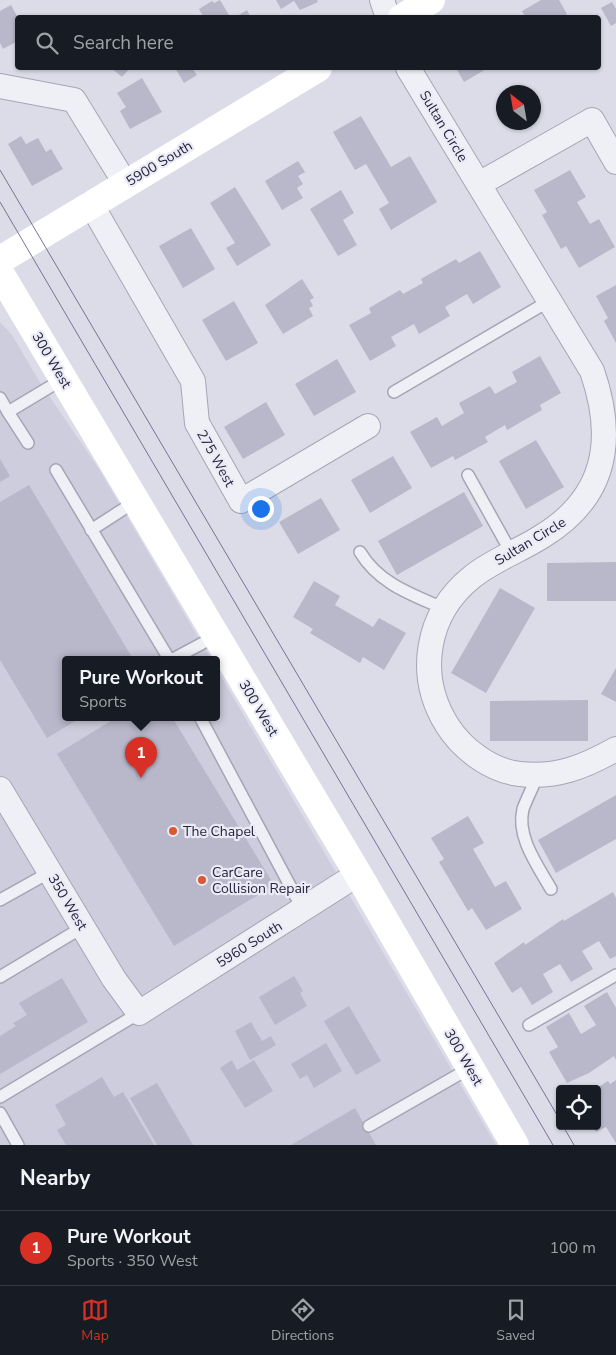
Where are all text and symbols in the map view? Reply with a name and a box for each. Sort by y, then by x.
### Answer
search box [15,15,601,70]
icon: search [33,29,61,57]
text: Search here [73,30,174,56]
north arrow [496,85,541,130]
street label: Sultan Circle [415,87,472,165]
street label: 5900 South [123,136,196,191]
street label: 300 West [27,329,76,392]
street label: 275 West [192,426,239,490]
your location [248,496,274,522]
street label: Sultan Circle [491,513,569,570]
popup [62,656,220,721]
text: Pure Workout [79,665,203,691]
street label: 300 West [234,677,283,740]
text: Sports [79,691,127,713]
pin: 1 [125,737,157,778]
place label: The Chapel [183,822,256,841]
marker: The Chapel [167,825,179,837]
place label: CarCare Collision Repair [212,863,310,898]
street label: 350 West [43,871,92,934]
marker: CarCare Collision Repair [196,874,208,886]
street label: 5960 South [213,917,286,972]
street label: 300 West [440,1025,487,1089]
map controls [556,1085,601,1130]
button: locate [556,1085,601,1130]
text: Nearby [20,1164,90,1192]
text: Pure Workout [67,1224,191,1250]
text: 1 [31,1237,41,1259]
text: 100 m [549,1237,596,1259]
text: Sports · 350 West [67,1250,198,1272]
tab: Map [81,1296,109,1345]
tab: Directions [271,1296,334,1345]
tab: Saved [496,1296,535,1345]

